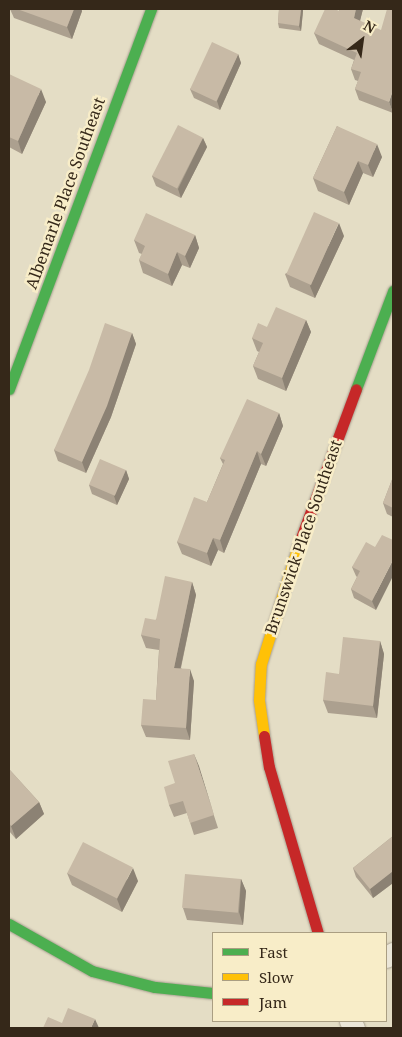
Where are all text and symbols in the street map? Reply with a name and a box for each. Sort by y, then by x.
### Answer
north arrow [337,15,387,65]
text: N [360,16,379,38]
street label: Albemarle Place Southeast [21,95,109,291]
street label: Brunswick Place Southeast [261,437,345,637]
legend [212,932,387,1022]
text: Fast [259,942,288,962]
text: Slow [259,967,293,987]
text: Jam [259,992,287,1012]

